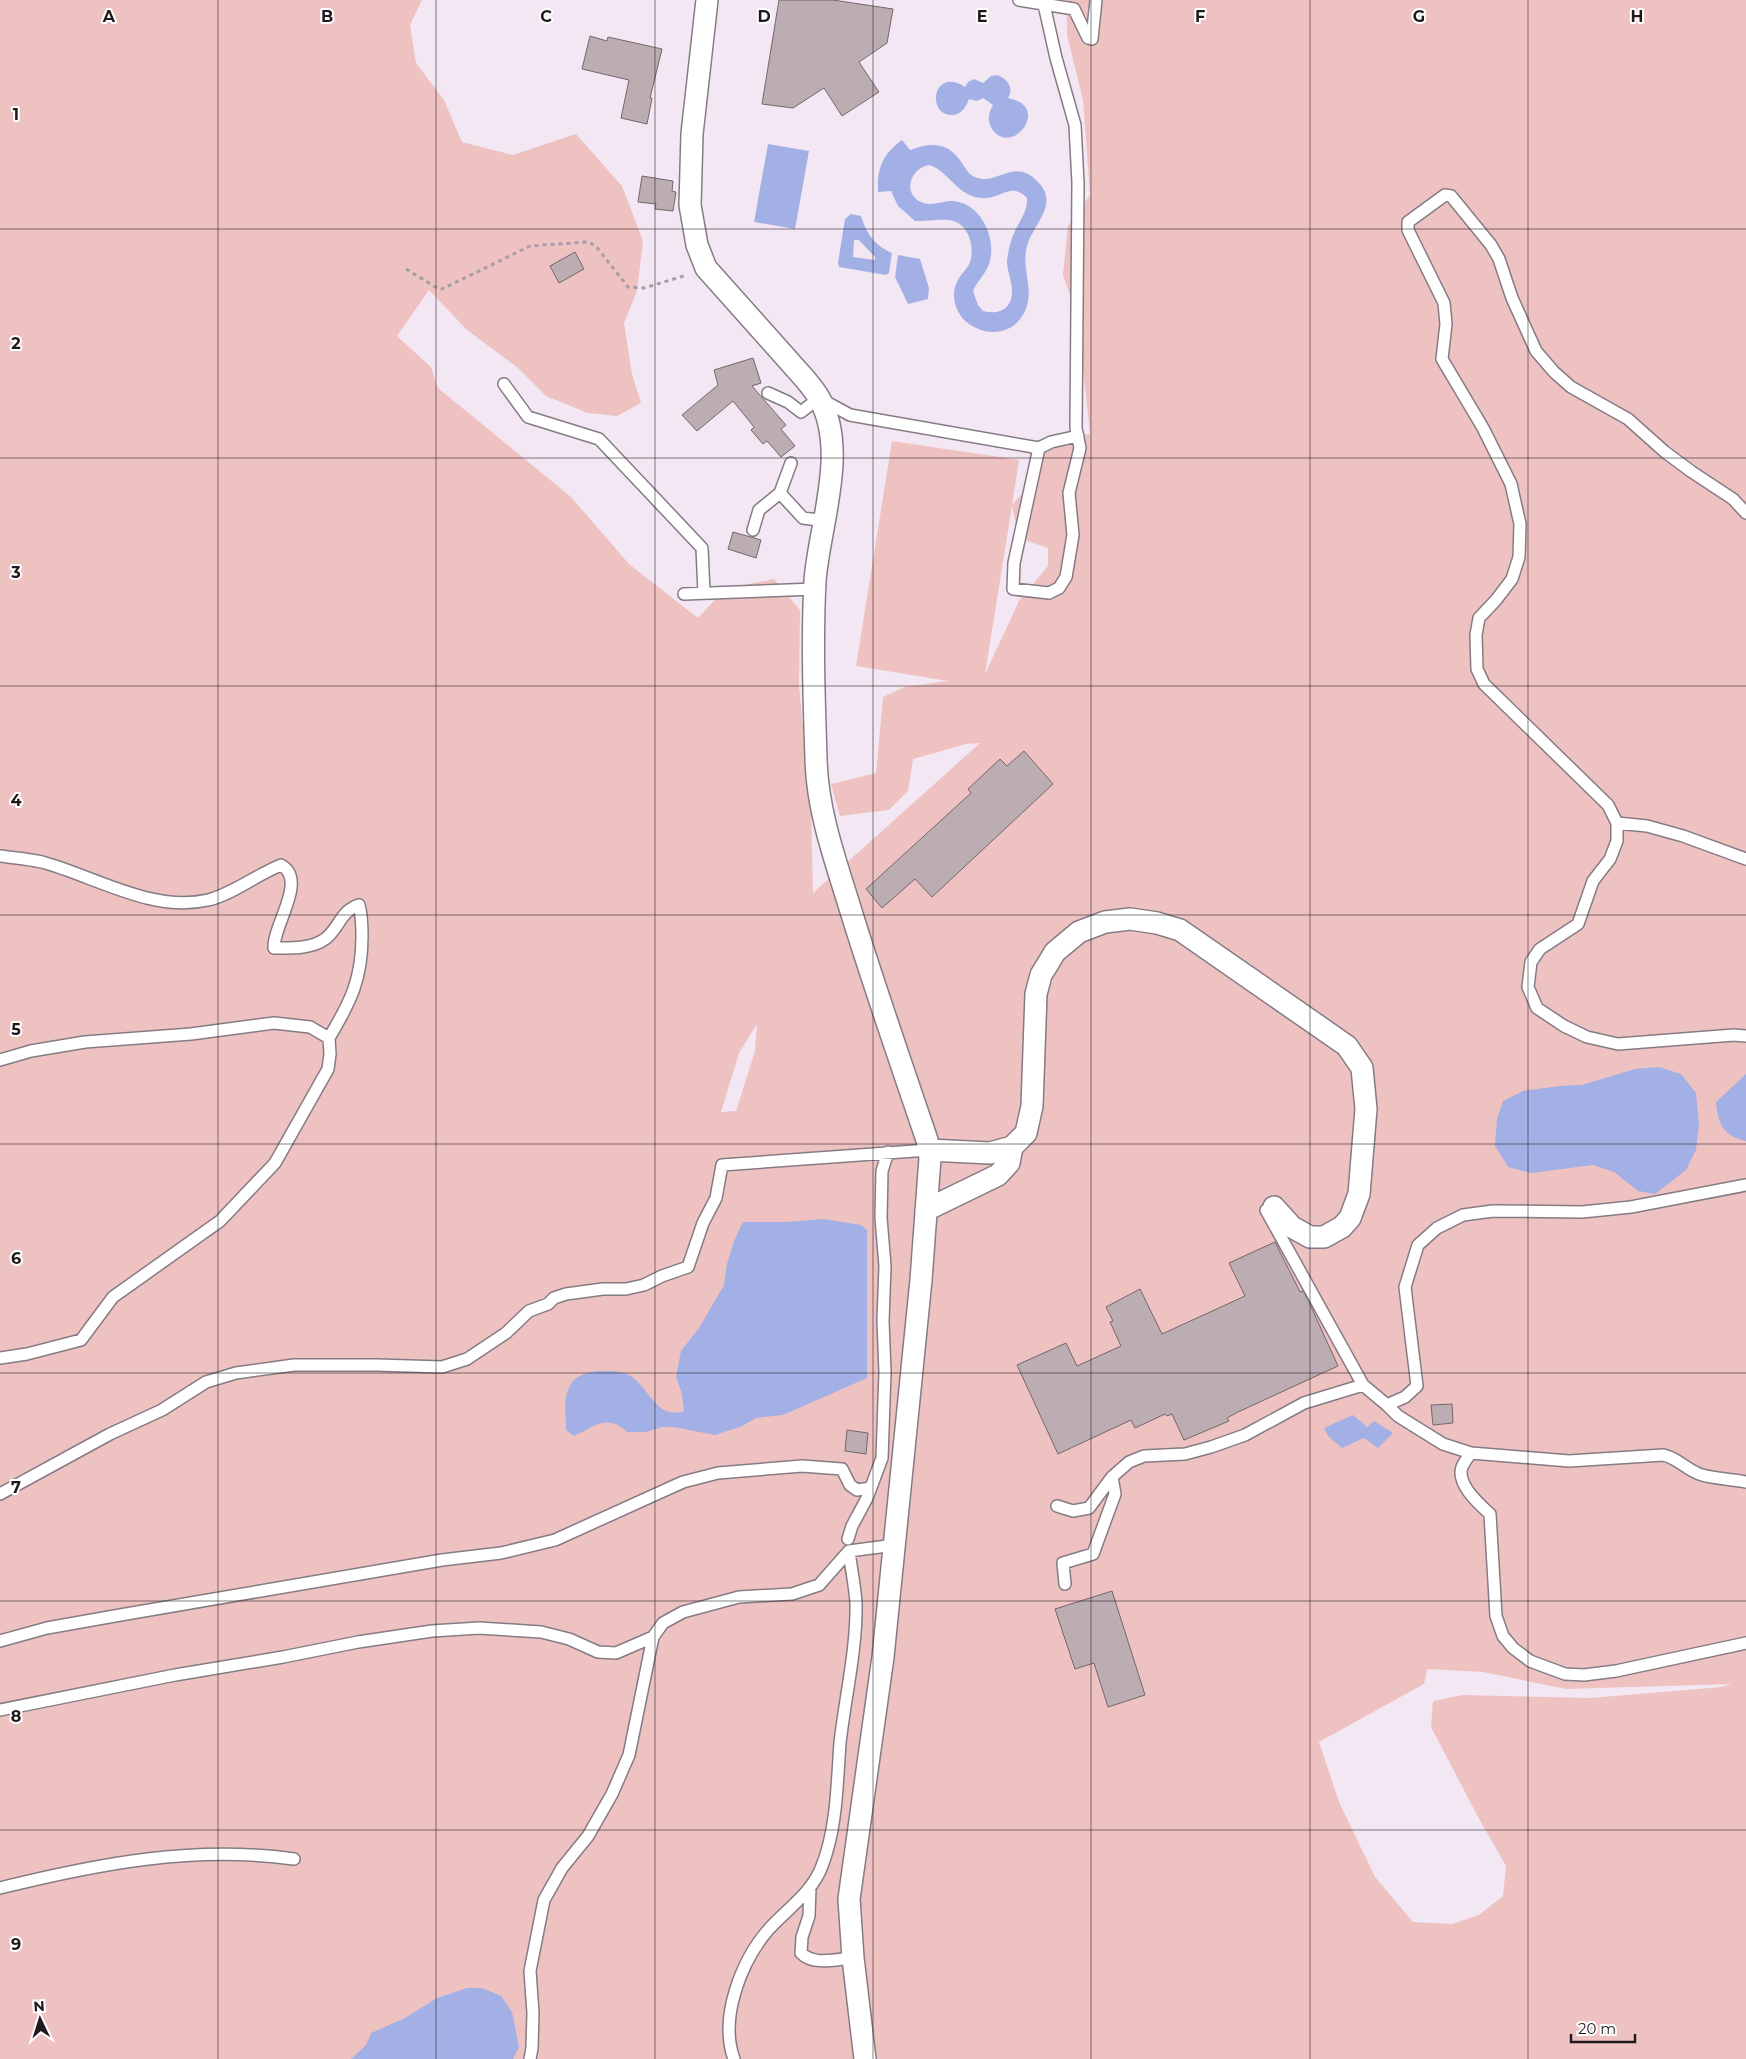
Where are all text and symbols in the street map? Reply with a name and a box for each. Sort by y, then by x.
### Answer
text: A [102,7,116,26]
text: B [321,7,333,26]
text: C [540,7,552,26]
text: D [757,7,771,26]
text: E [977,7,987,26]
text: F [1195,7,1205,26]
text: G [1413,7,1425,26]
text: H [1631,7,1643,26]
text: 1 [13,105,19,124]
text: 2 [11,334,21,353]
text: 3 [10,563,21,582]
text: 4 [10,791,22,810]
text: 5 [11,1020,21,1039]
text: 6 [11,1249,21,1268]
text: 7 [11,1478,21,1497]
text: 8 [11,1707,21,1726]
text: 9 [11,1935,21,1954]
north arrow [15,1994,65,2044]
text: N [33,1997,45,2015]
scale bar [1571,2012,1635,2044]
text: 20 m [1578,2019,1616,2038]

